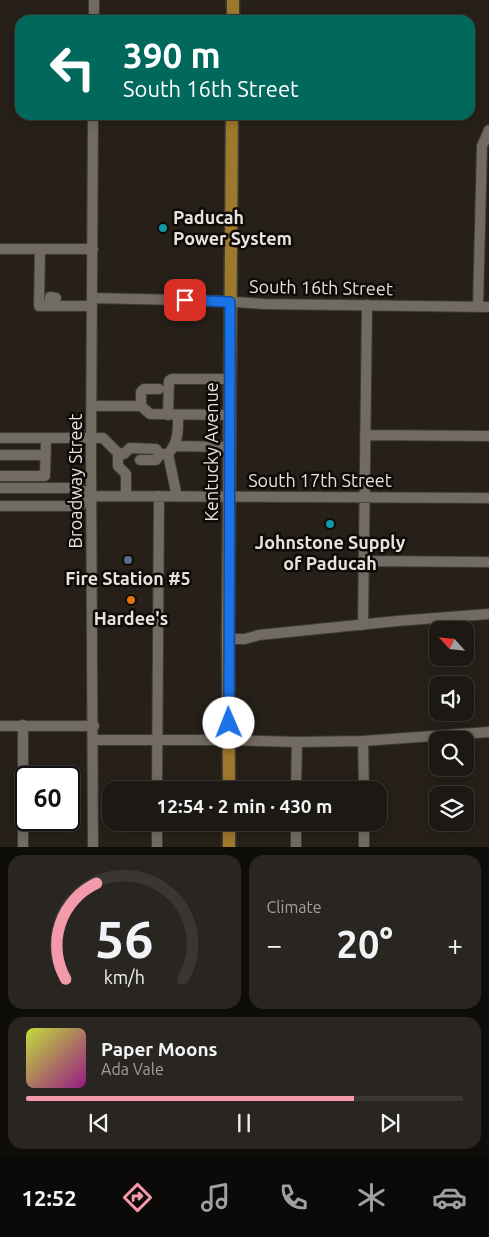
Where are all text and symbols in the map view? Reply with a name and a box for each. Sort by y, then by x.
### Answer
icon: left [40,35,105,100]
text: 390 m [123,35,221,75]
text: South 16th Street [123,76,299,101]
place label: Paducah Power System [173,207,292,248]
marker: Paducah Power System [157,222,169,234]
street label: South 16th Street [249,276,393,298]
pin [164,279,206,321]
icon: arrive [171,286,199,314]
street label: Kentucky Avenue [201,382,221,522]
street label: Broadway Street [65,414,85,548]
street label: South 17th Street [248,470,392,490]
marker: Johnstone Supply of Paducah [324,518,336,530]
place label: Johnstone Supply of Paducah [255,532,406,573]
marker: Fire Station #5 [122,554,134,566]
place label: Fire Station #5 [65,568,191,588]
marker: Hardee's [125,594,137,606]
place label: Hardee's [94,608,168,628]
north arrow [429,621,474,666]
map controls [429,621,474,831]
button: sound [429,676,474,721]
position arrow [202,696,254,748]
button: search [429,731,474,776]
speed limit sign: 60 [15,766,80,831]
button: layers [429,786,474,831]
text: 12:54 · 2 min · 430 m [157,795,332,817]
text: Climate [267,898,322,916]
text: 56 [95,910,154,968]
text: 20° [337,923,393,965]
text: − [267,929,282,960]
text: + [447,929,463,960]
text: km/h [104,967,145,987]
text: Paper Moons [101,1038,218,1060]
text: Ada Vale [101,1060,164,1078]
icon: previous [85,1109,113,1137]
icon: pause [230,1109,258,1137]
icon: next [376,1109,404,1137]
icon: directions [120,1180,155,1215]
icon: music [198,1180,233,1215]
icon: phone [276,1180,311,1215]
icon: climate [354,1180,389,1215]
icon: car [432,1180,467,1215]
text: 12:52 [22,1185,77,1210]

